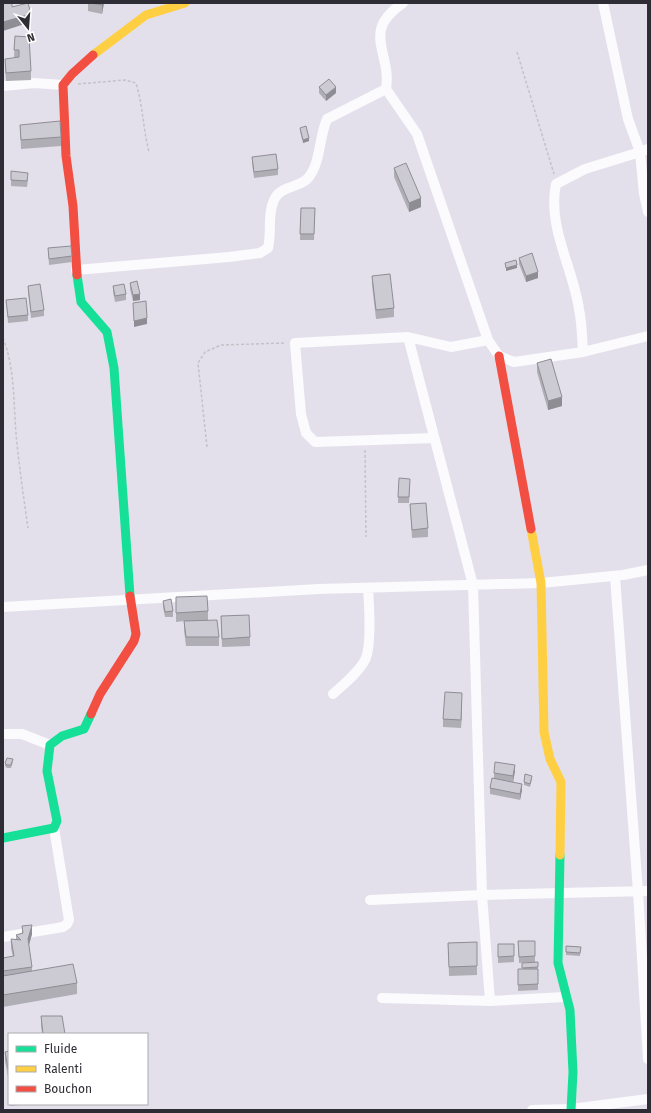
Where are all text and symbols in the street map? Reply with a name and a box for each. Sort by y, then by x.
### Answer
north arrow [8,8,48,48]
text: N [25,30,36,44]
legend [8,1033,148,1105]
text: Fluide [44,1042,77,1056]
text: Ralenti [44,1062,82,1076]
text: Bouchon [44,1082,92,1096]

